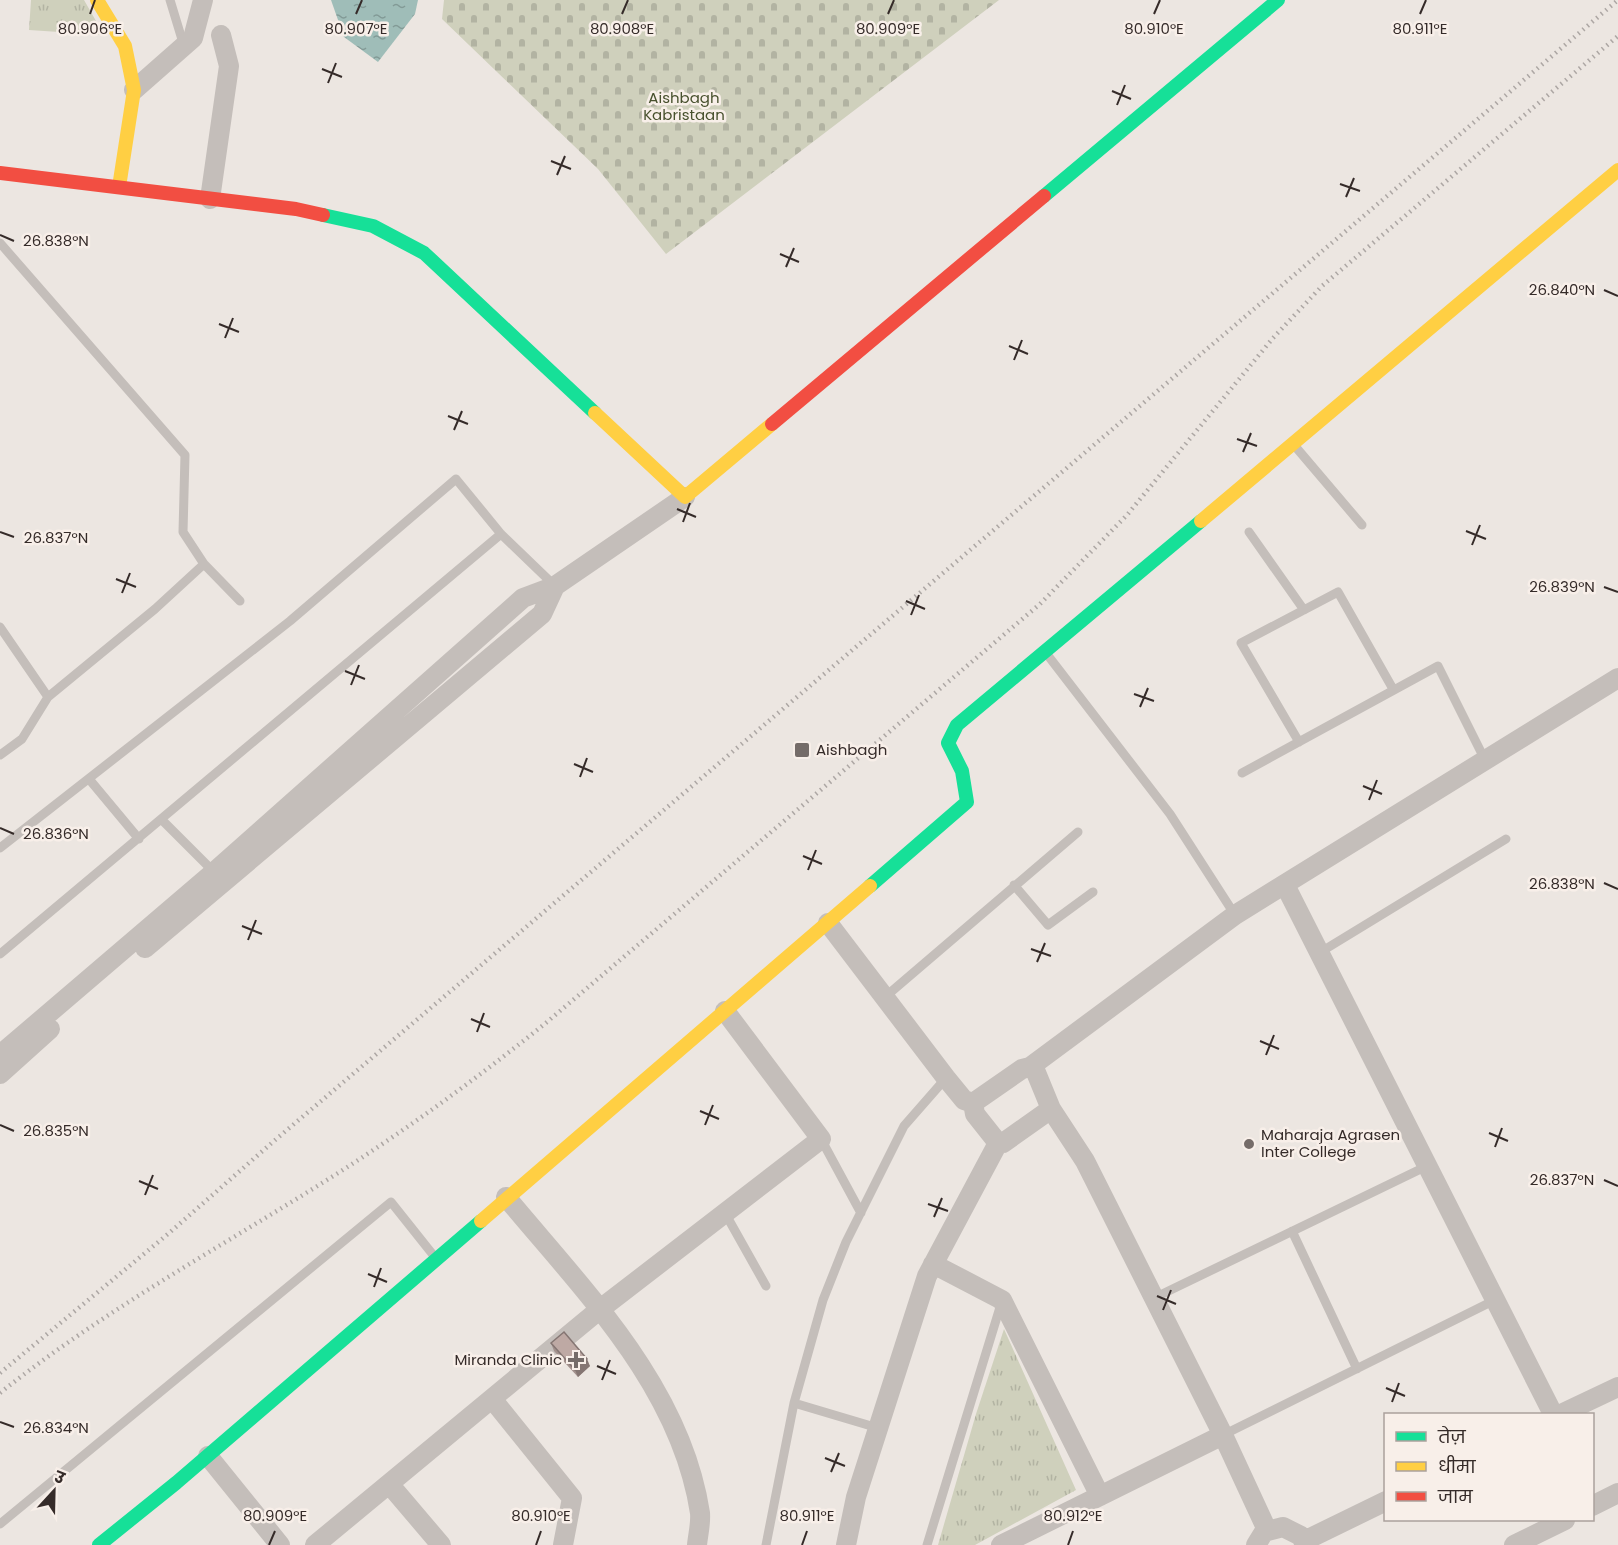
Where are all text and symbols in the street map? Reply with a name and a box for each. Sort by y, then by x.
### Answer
text: 80.906°E [58,18,122,39]
text: 80.907°E [325,18,387,39]
text: 80.908°E [590,18,654,39]
text: 80.909°E [856,18,920,39]
text: 80.910°E [1124,18,1184,39]
text: 80.911°E [1393,18,1447,39]
park label: Aishbagh Kabristaan [643,87,725,125]
text: 26.838°N [23,230,89,251]
text: 26.840°N [1529,279,1595,300]
text: 26.837°N [24,527,88,548]
text: 26.839°N [1529,576,1595,597]
place label: Aishbagh [816,739,887,760]
marker: Aishbagh [793,741,811,759]
text: 26.836°N [23,823,89,844]
text: 26.838°N [1529,873,1595,894]
text: 26.835°N [23,1120,89,1141]
place label: Maharaja Agrasen Inter College [1261,1124,1400,1162]
marker: Maharaja Agrasen Inter College [1242,1137,1256,1151]
text: 26.837°N [1530,1169,1594,1190]
place label: Miranda Clinic [454,1349,562,1370]
marker: Miranda Clinic [567,1351,585,1369]
legend [1384,1413,1594,1521]
text: 26.834°N [23,1417,89,1438]
text: तेज़ [1437,1424,1466,1449]
text: धीमा [1438,1454,1476,1479]
north arrow [24,1461,84,1521]
text: उ [50,1465,69,1490]
text: जाम [1437,1484,1473,1509]
text: 80.909°E [243,1505,307,1526]
text: 80.910°E [511,1505,571,1526]
text: 80.911°E [780,1505,834,1526]
text: 80.912°E [1044,1505,1102,1526]

